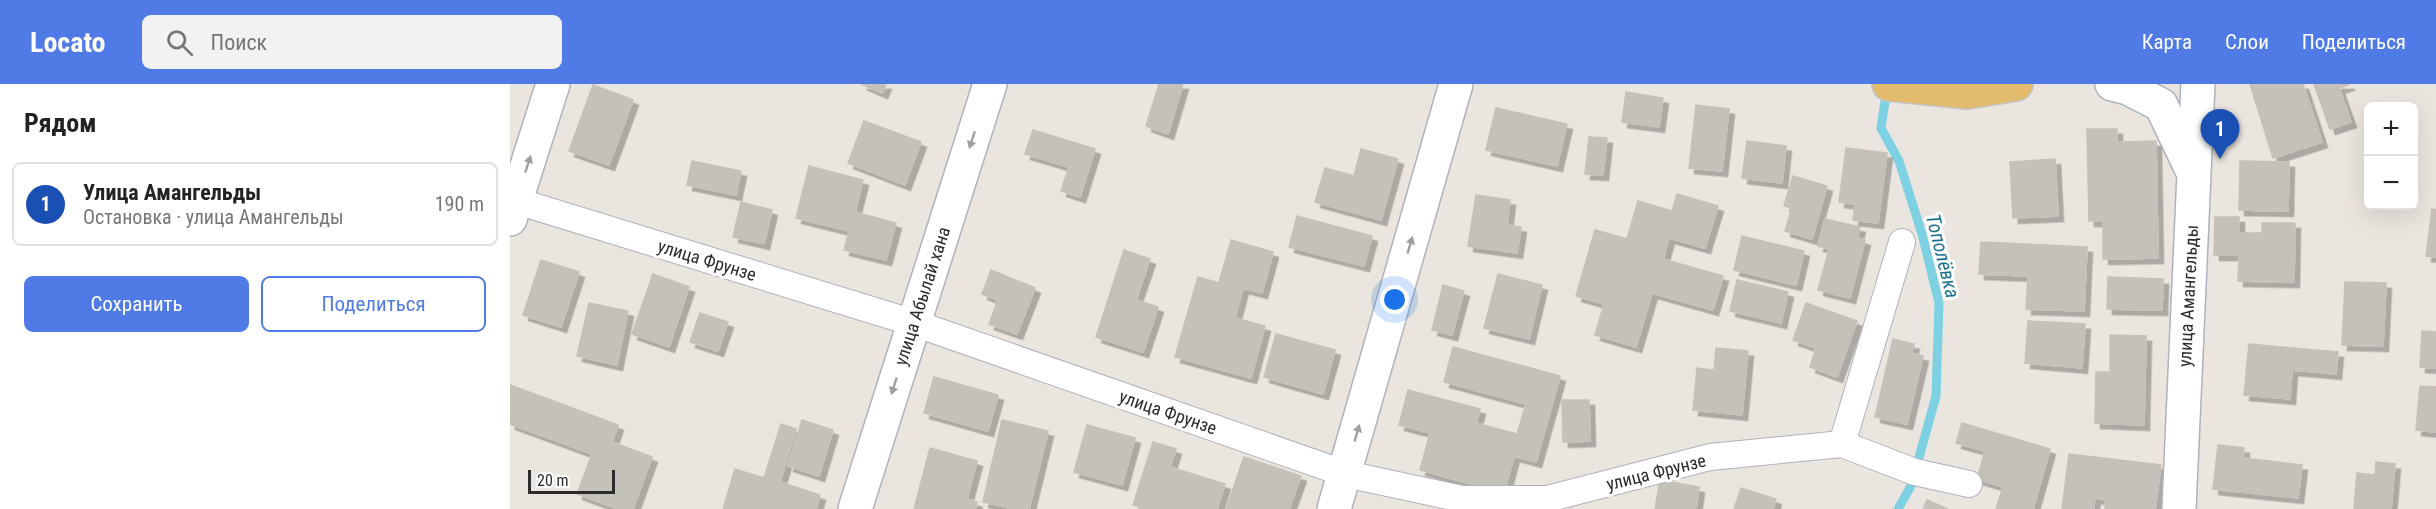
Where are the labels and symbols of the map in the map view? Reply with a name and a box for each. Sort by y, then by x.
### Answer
pin: 1 [2200,110,2240,159]
one-way arrow [967,131,976,149]
one-way arrow [523,155,533,173]
water label: Тополёвка [1921,212,1965,300]
street label: улица Абылай хана [890,224,954,368]
street label: улица Амангельды [2174,224,2202,368]
street label: улица Фрунзе [655,235,759,285]
one-way arrow [1406,236,1416,254]
your location [1380,285,1409,314]
one-way arrow [889,377,898,395]
street label: улица Фрунзе [1116,386,1220,438]
one-way arrow [1353,424,1363,442]
street label: улица Фрунзе [1604,449,1708,495]
scale bar [528,467,615,494]

